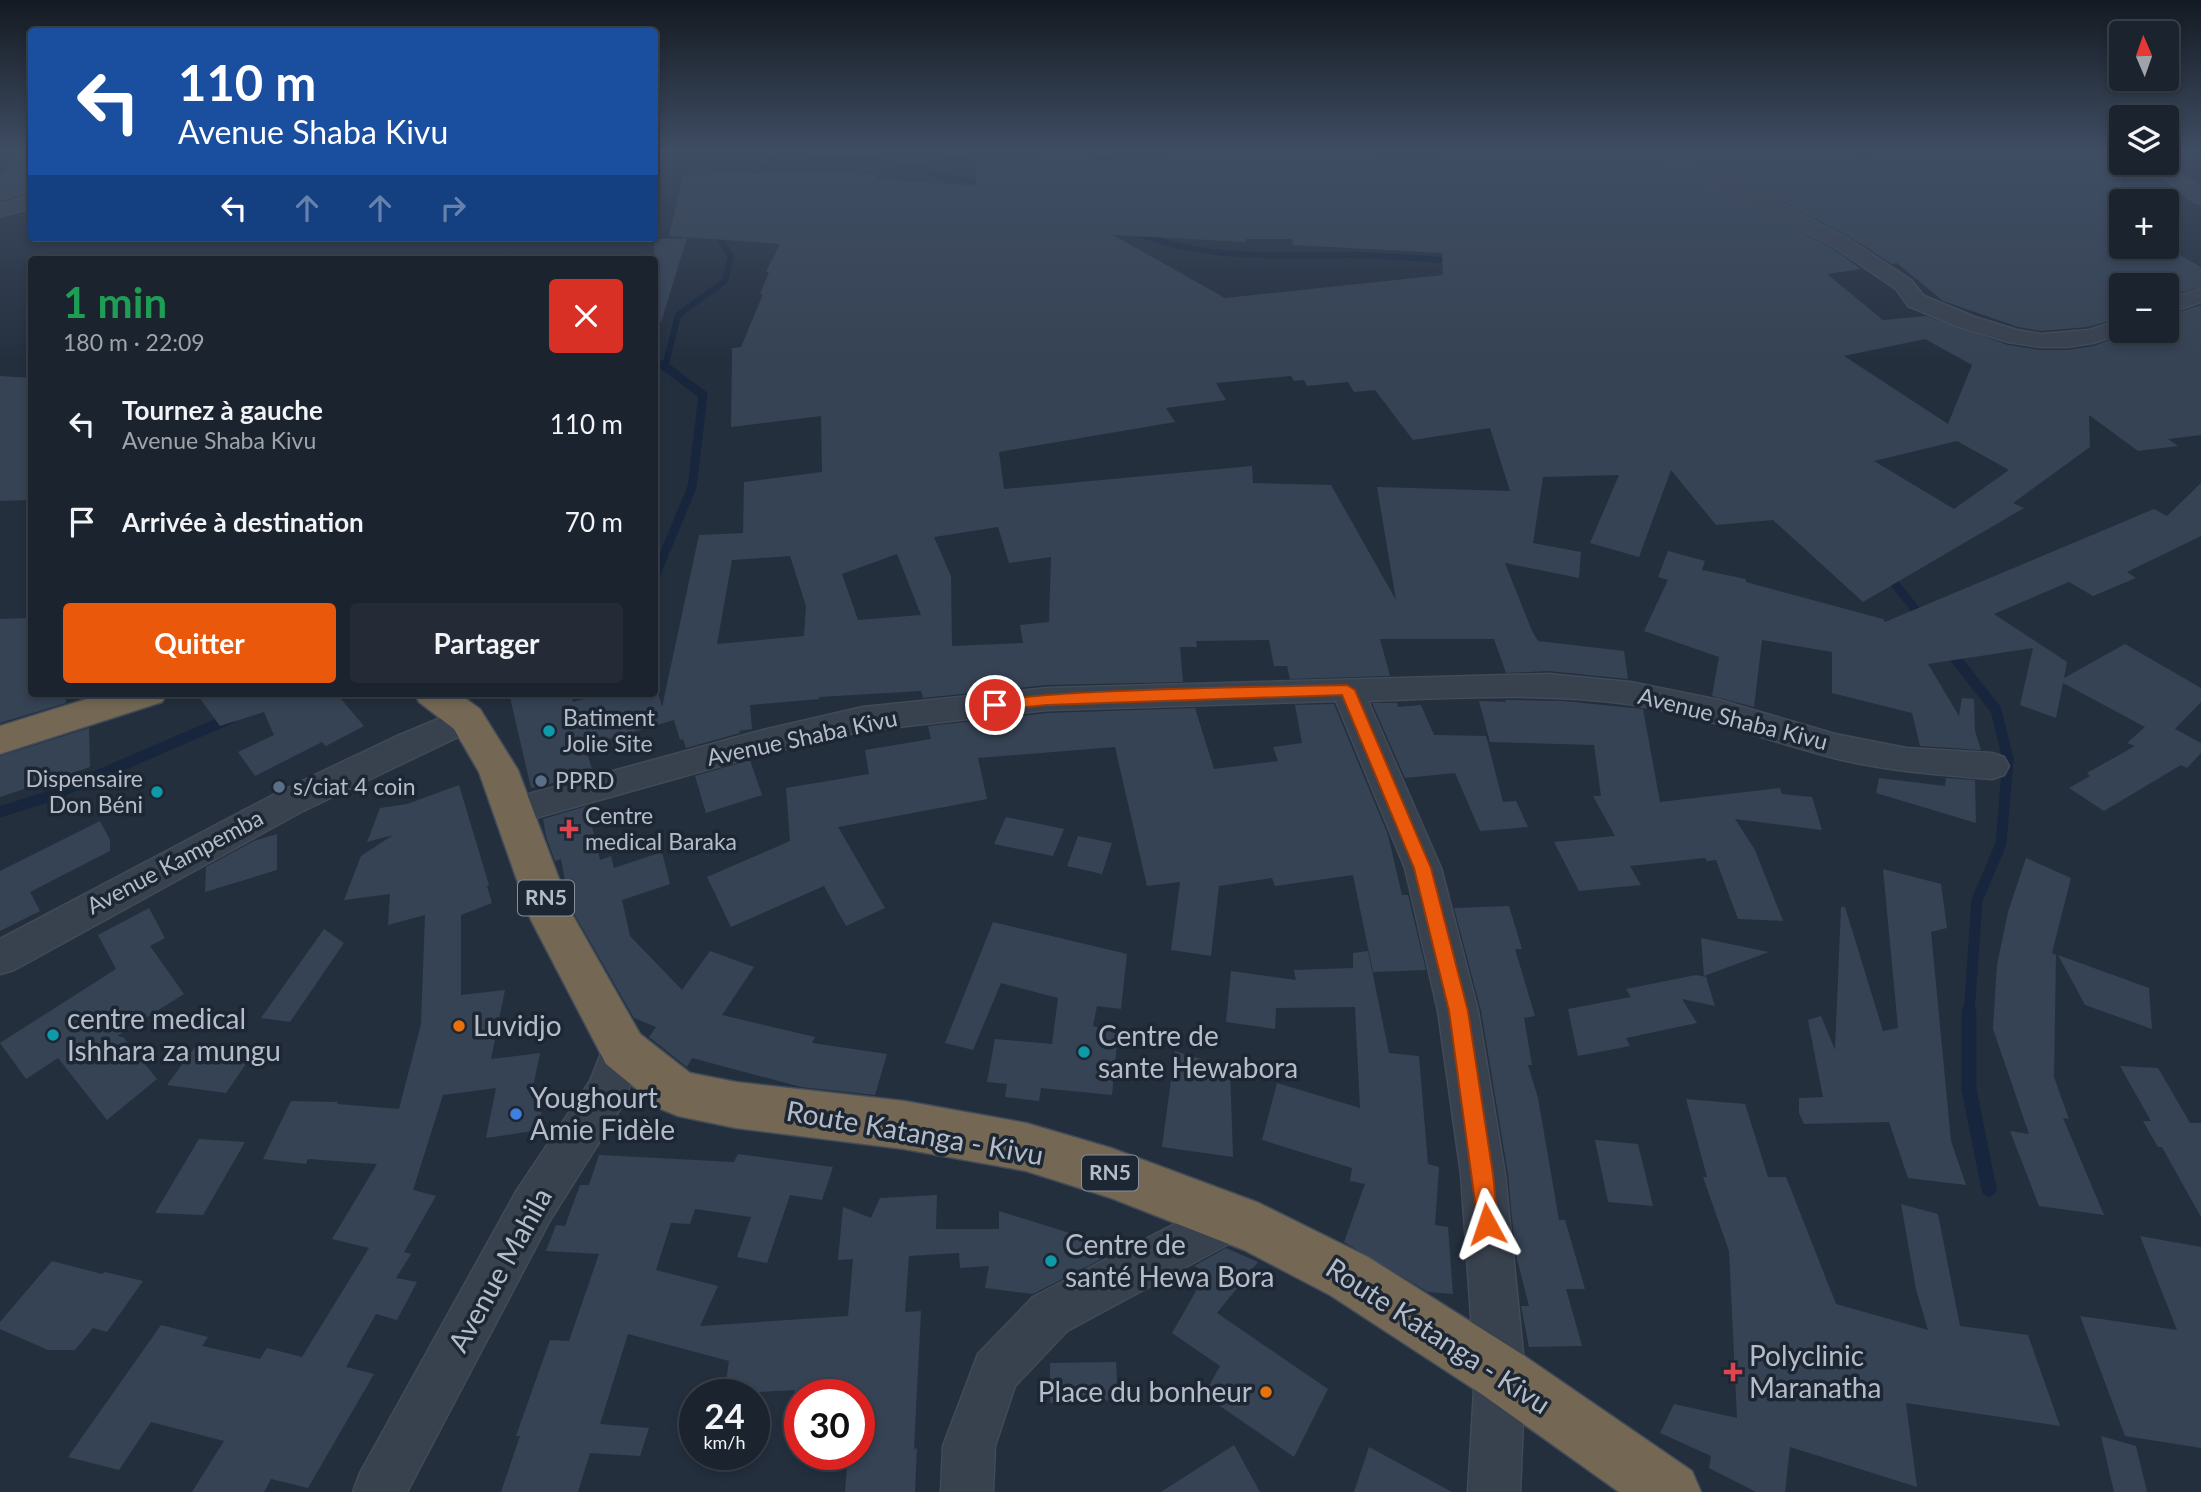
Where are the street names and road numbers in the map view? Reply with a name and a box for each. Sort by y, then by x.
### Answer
street label: Avenue Shaba Kivu [1636,681,1831,755]
street label: Avenue Shaba Kivu [704,703,900,771]
street label: Avenue Kampemba [82,803,268,919]
road number: RN5 [518,880,574,916]
street label: Route Katanga - Kivu [784,1093,1046,1171]
road number: RN5 [1082,1156,1138,1190]
street label: Avenue Mahila [440,1182,558,1357]
street label: Route Katanga - Kivu [1320,1250,1557,1420]

